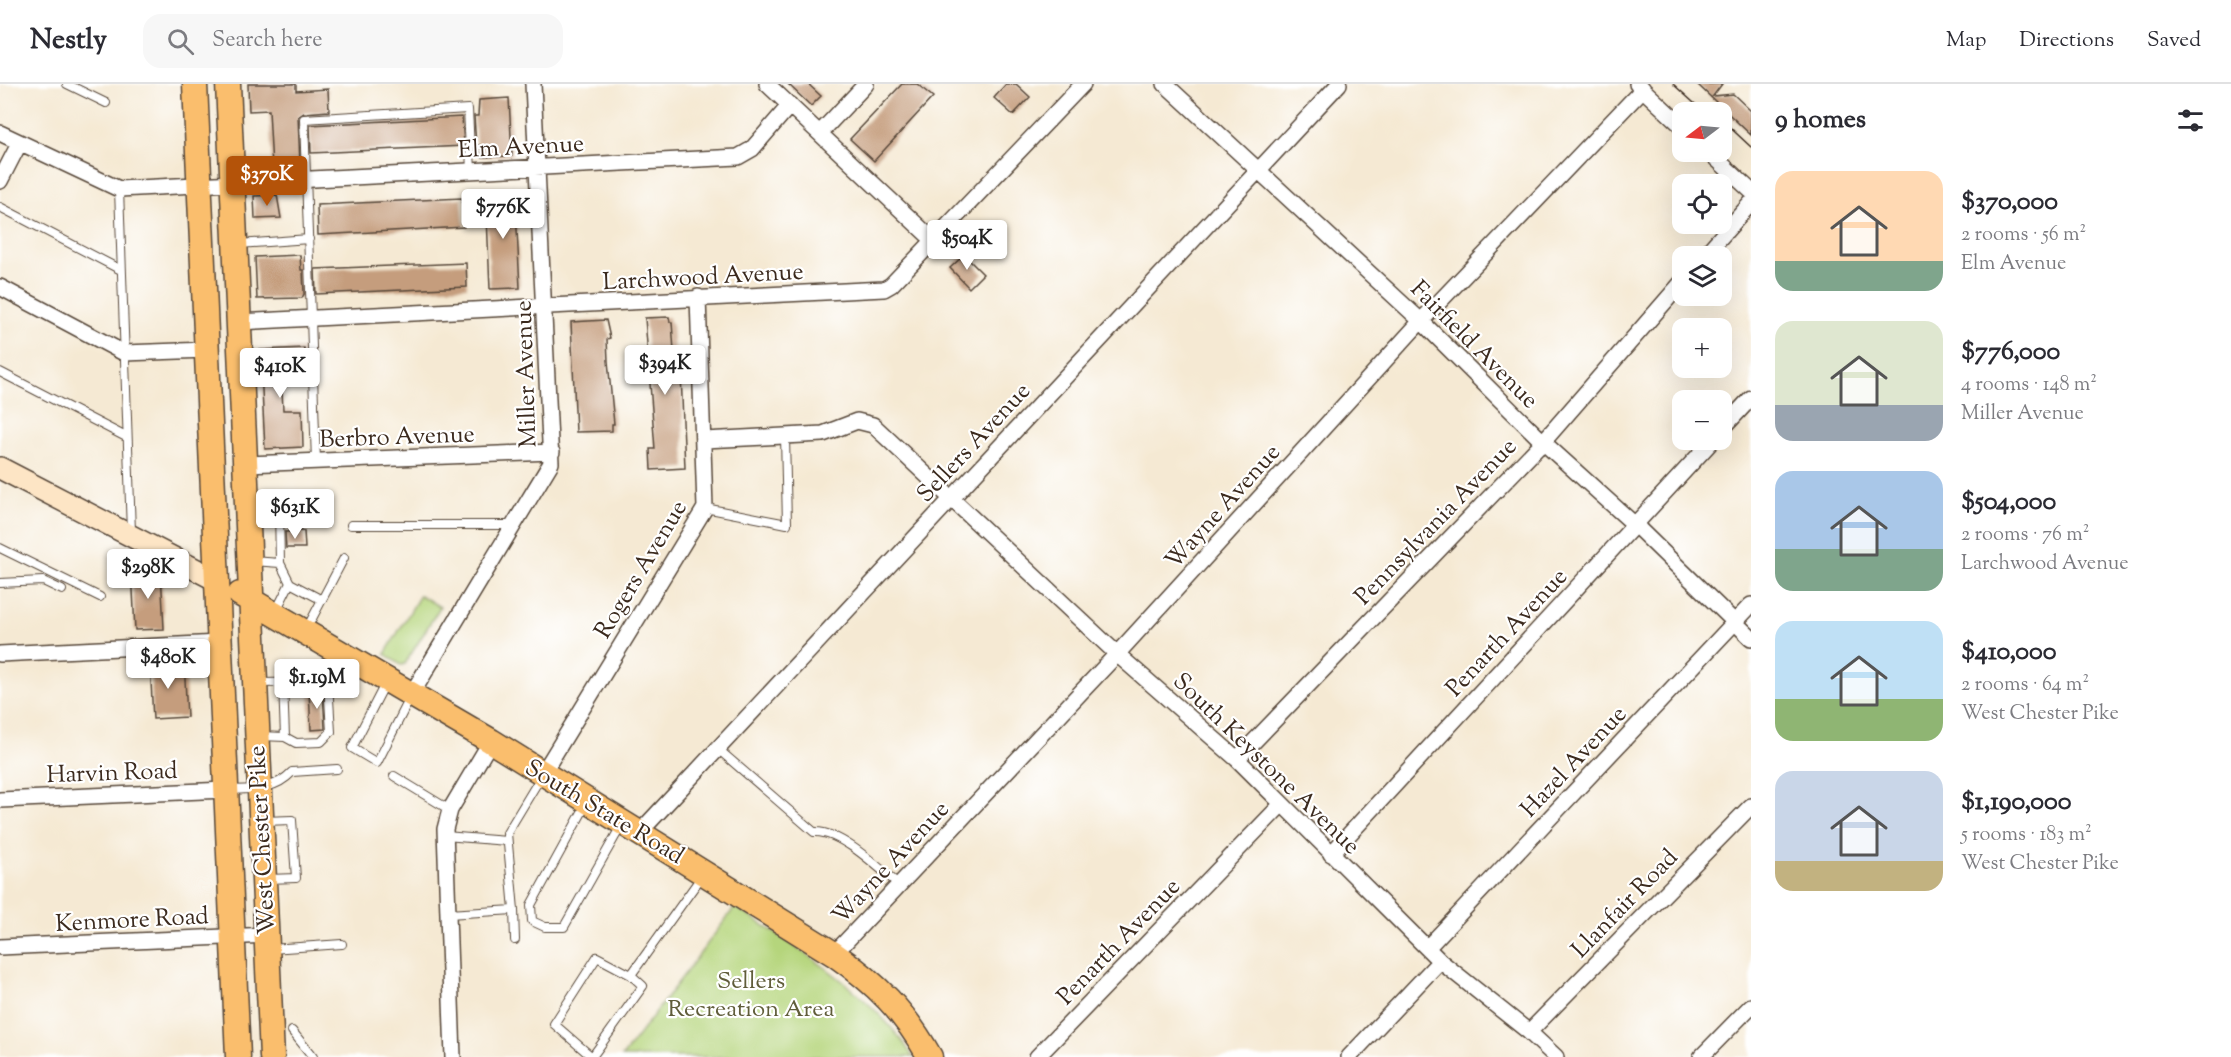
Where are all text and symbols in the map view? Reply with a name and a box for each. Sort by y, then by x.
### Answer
search box [143,14,563,68]
text: Nestly [30,21,107,61]
icon: search [164,25,197,58]
text: Search here [212,25,322,57]
text: Map [1946,26,1986,56]
text: Directions [2019,26,2114,56]
text: Saved [2147,26,2201,56]
north arrow [1672,102,1732,162]
map controls [1672,102,1732,450]
text: 9 homes [1775,102,1866,139]
icon: filters [2174,104,2207,137]
street label: Elm Avenue [457,128,585,168]
pin: $370K [225,156,309,207]
text: $370K [240,161,294,190]
button: locate [1672,174,1732,234]
text: $370,000 [1961,184,2058,221]
pin: $776K [461,189,545,240]
text: $776K [475,194,531,223]
icon: home [1823,195,1895,267]
pin: $504K [925,220,1009,271]
text: 2 rooms · 56 m² [1961,221,2086,250]
text: $504K [941,225,993,254]
button: layers [1672,246,1732,306]
text: Elm Avenue [1961,250,2066,279]
street label: Larchwood Avenue [602,256,804,300]
street label: Fairfield Avenue [1402,274,1545,417]
street label: Miller Avenue [507,300,547,448]
button: + [1672,318,1732,378]
text: $776,000 [1961,334,2060,371]
pin: $394K [623,345,707,396]
icon: home [1823,345,1895,417]
pin: $410K [238,348,322,399]
text: $394K [639,350,691,379]
text: $410K [254,353,306,382]
text: 4 rooms · 148 m² [1961,371,2097,400]
street label: Sellers Avenue [910,376,1039,511]
button: − [1672,390,1732,450]
text: Miller Avenue [1961,400,2084,429]
street label: Berbro Avenue [319,418,475,458]
street label: Pennsylvania Avenue [1348,431,1525,614]
street label: Wayne Avenue [1158,437,1289,578]
text: $504,000 [1961,484,2056,521]
pin: $631K [253,489,337,540]
text: $631K [270,494,320,523]
street label: Rogers Avenue [587,494,697,646]
icon: home [1823,495,1895,567]
text: 2 rooms · 76 m² [1961,521,2089,550]
pin: $298K [106,549,190,600]
text: Larchwood Avenue [1961,550,2129,579]
text: $298K [121,554,175,583]
street label: Penarth Avenue [1439,561,1576,705]
text: $410,000 [1961,634,2057,671]
pin: $480K [126,639,210,690]
text: $480K [140,644,196,673]
icon: home [1823,645,1895,717]
pin: $1.19M [268,659,366,710]
text: $1.19M [288,664,346,693]
street label: South Keystone Avenue [1164,666,1367,863]
text: 2 rooms · 64 m² [1961,671,2089,700]
street label: Hazel Avenue [1514,699,1635,826]
text: West Chester Pike [1961,700,2119,729]
street label: West Chester Pike [241,744,285,935]
street label: South State Road [518,752,690,874]
street label: Harvin Road [46,755,179,793]
text: $1,190,000 [1961,784,2071,821]
street label: Wayne Avenue [825,794,958,933]
icon: home [1823,795,1895,867]
text: 5 rooms · 183 m² [1961,821,2092,850]
street label: Llanfair Road [1564,842,1687,967]
text: West Chester Pike [1961,850,2119,879]
street label: Penarth Avenue [1050,871,1189,1014]
street label: Kenmore Road [54,900,210,942]
park label: Sellers Recreation Area [667,965,835,1027]

